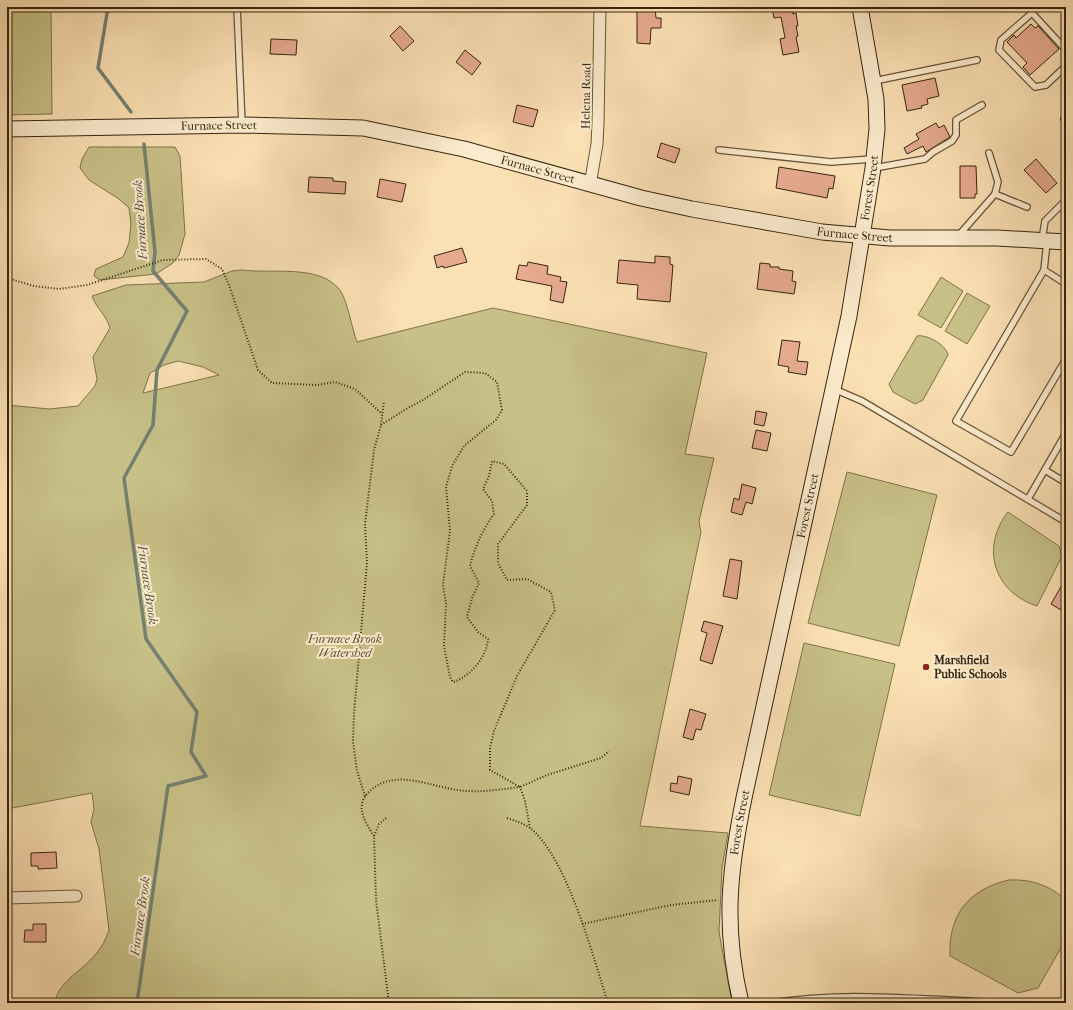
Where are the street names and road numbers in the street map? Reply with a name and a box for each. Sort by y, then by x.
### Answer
street label: Helena Road [578,62,594,129]
street label: Furnace Street [181,118,258,133]
street label: Furnace Street [499,153,577,187]
street label: Forest Street [858,154,881,222]
street label: Furnace Street [816,224,894,245]
street label: Forest Street [794,471,822,540]
street label: Forest Street [727,788,753,856]

